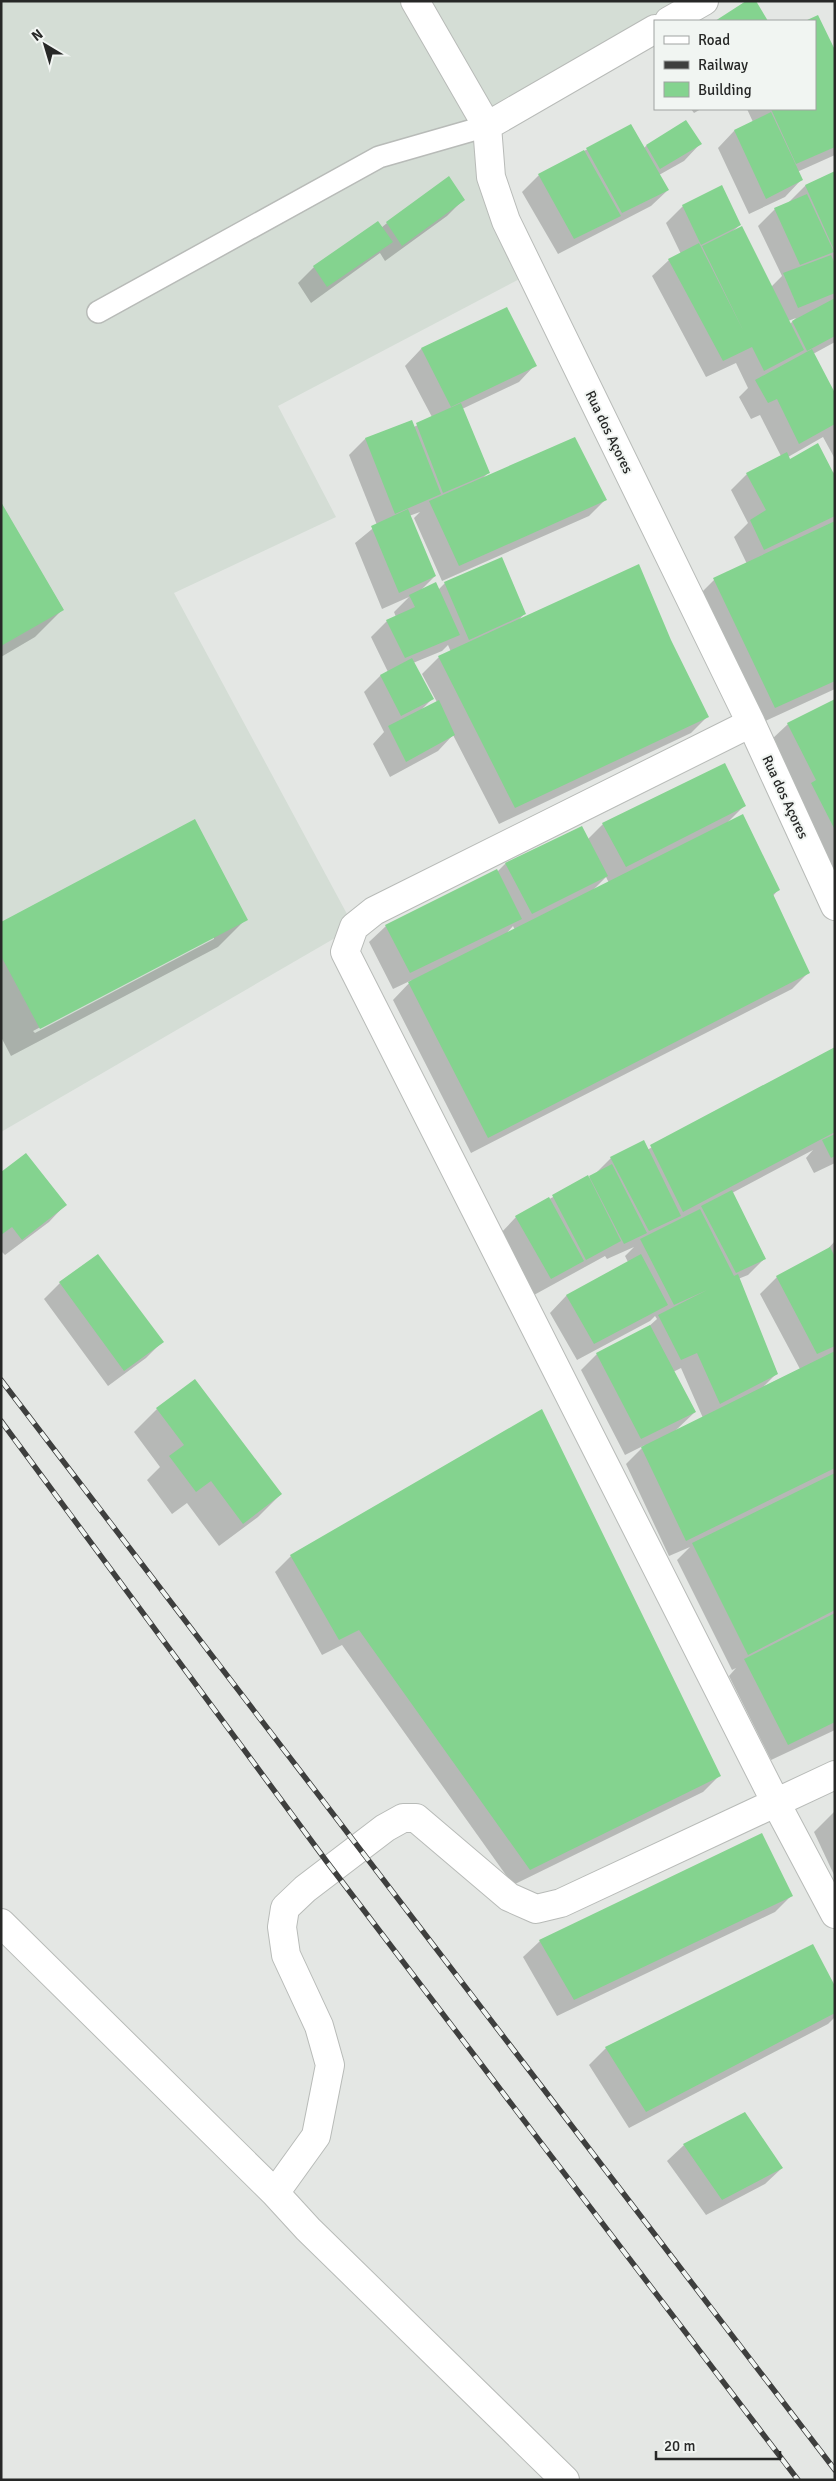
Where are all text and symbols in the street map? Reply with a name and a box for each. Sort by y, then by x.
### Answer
north arrow [20,20,70,70]
legend [654,20,816,110]
text: N [28,25,46,45]
text: Road [698,31,730,49]
text: Railway [698,56,748,74]
text: Building [698,81,752,99]
street label: Rua dos Açores [582,388,636,476]
street label: Rua dos Açores [758,753,812,841]
scale bar [656,2428,780,2460]
text: 20 m [664,2437,695,2455]

